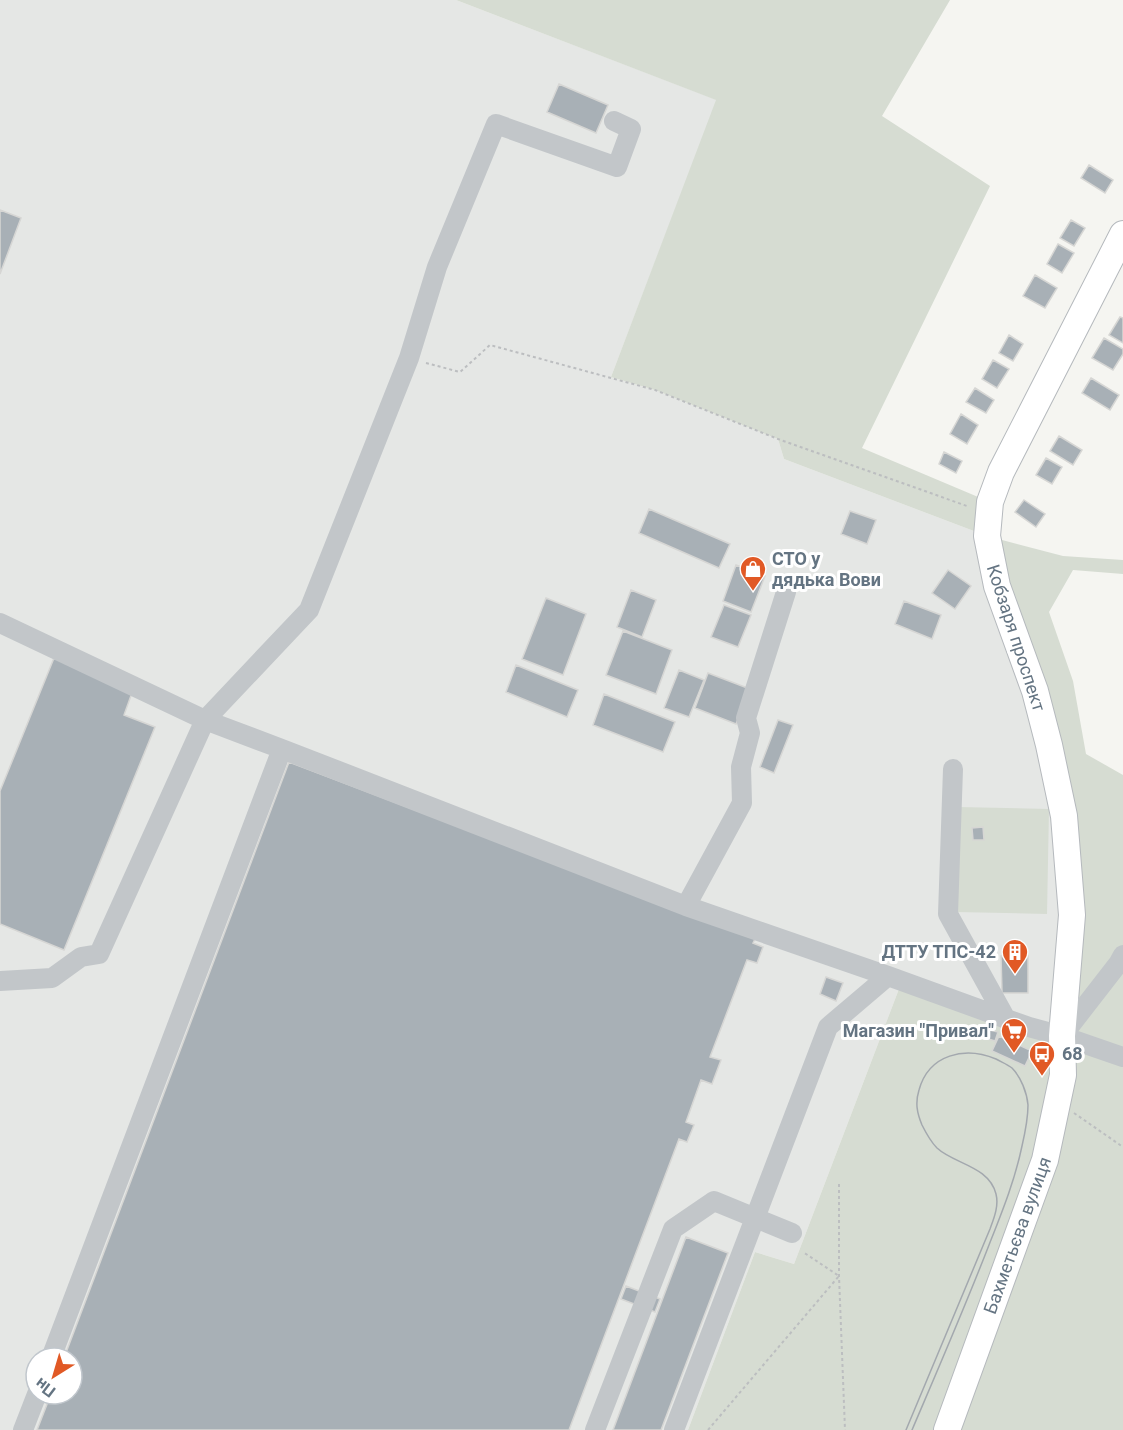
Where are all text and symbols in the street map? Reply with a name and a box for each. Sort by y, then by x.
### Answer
place label: СТО у дядька Вови [772,548,881,590]
shop icon: СТО у дядька Вови [738,554,768,592]
street label: Кобзаря проспект [983,562,1050,714]
building icon: ДТТУ ТПС-42 [1000,937,1030,975]
place label: ДТТУ ТПС-42 [882,941,996,962]
supermarket icon: Магазин "Привал" [999,1016,1029,1054]
place label: Магазин "Привал" [843,1020,994,1041]
bus stop icon: 68 [1027,1039,1057,1077]
place label: 68 [1062,1043,1083,1064]
street label: Бахметьєва вулиця [979,1154,1055,1317]
north arrow [24,1346,84,1406]
text: Пн [31,1374,59,1401]

